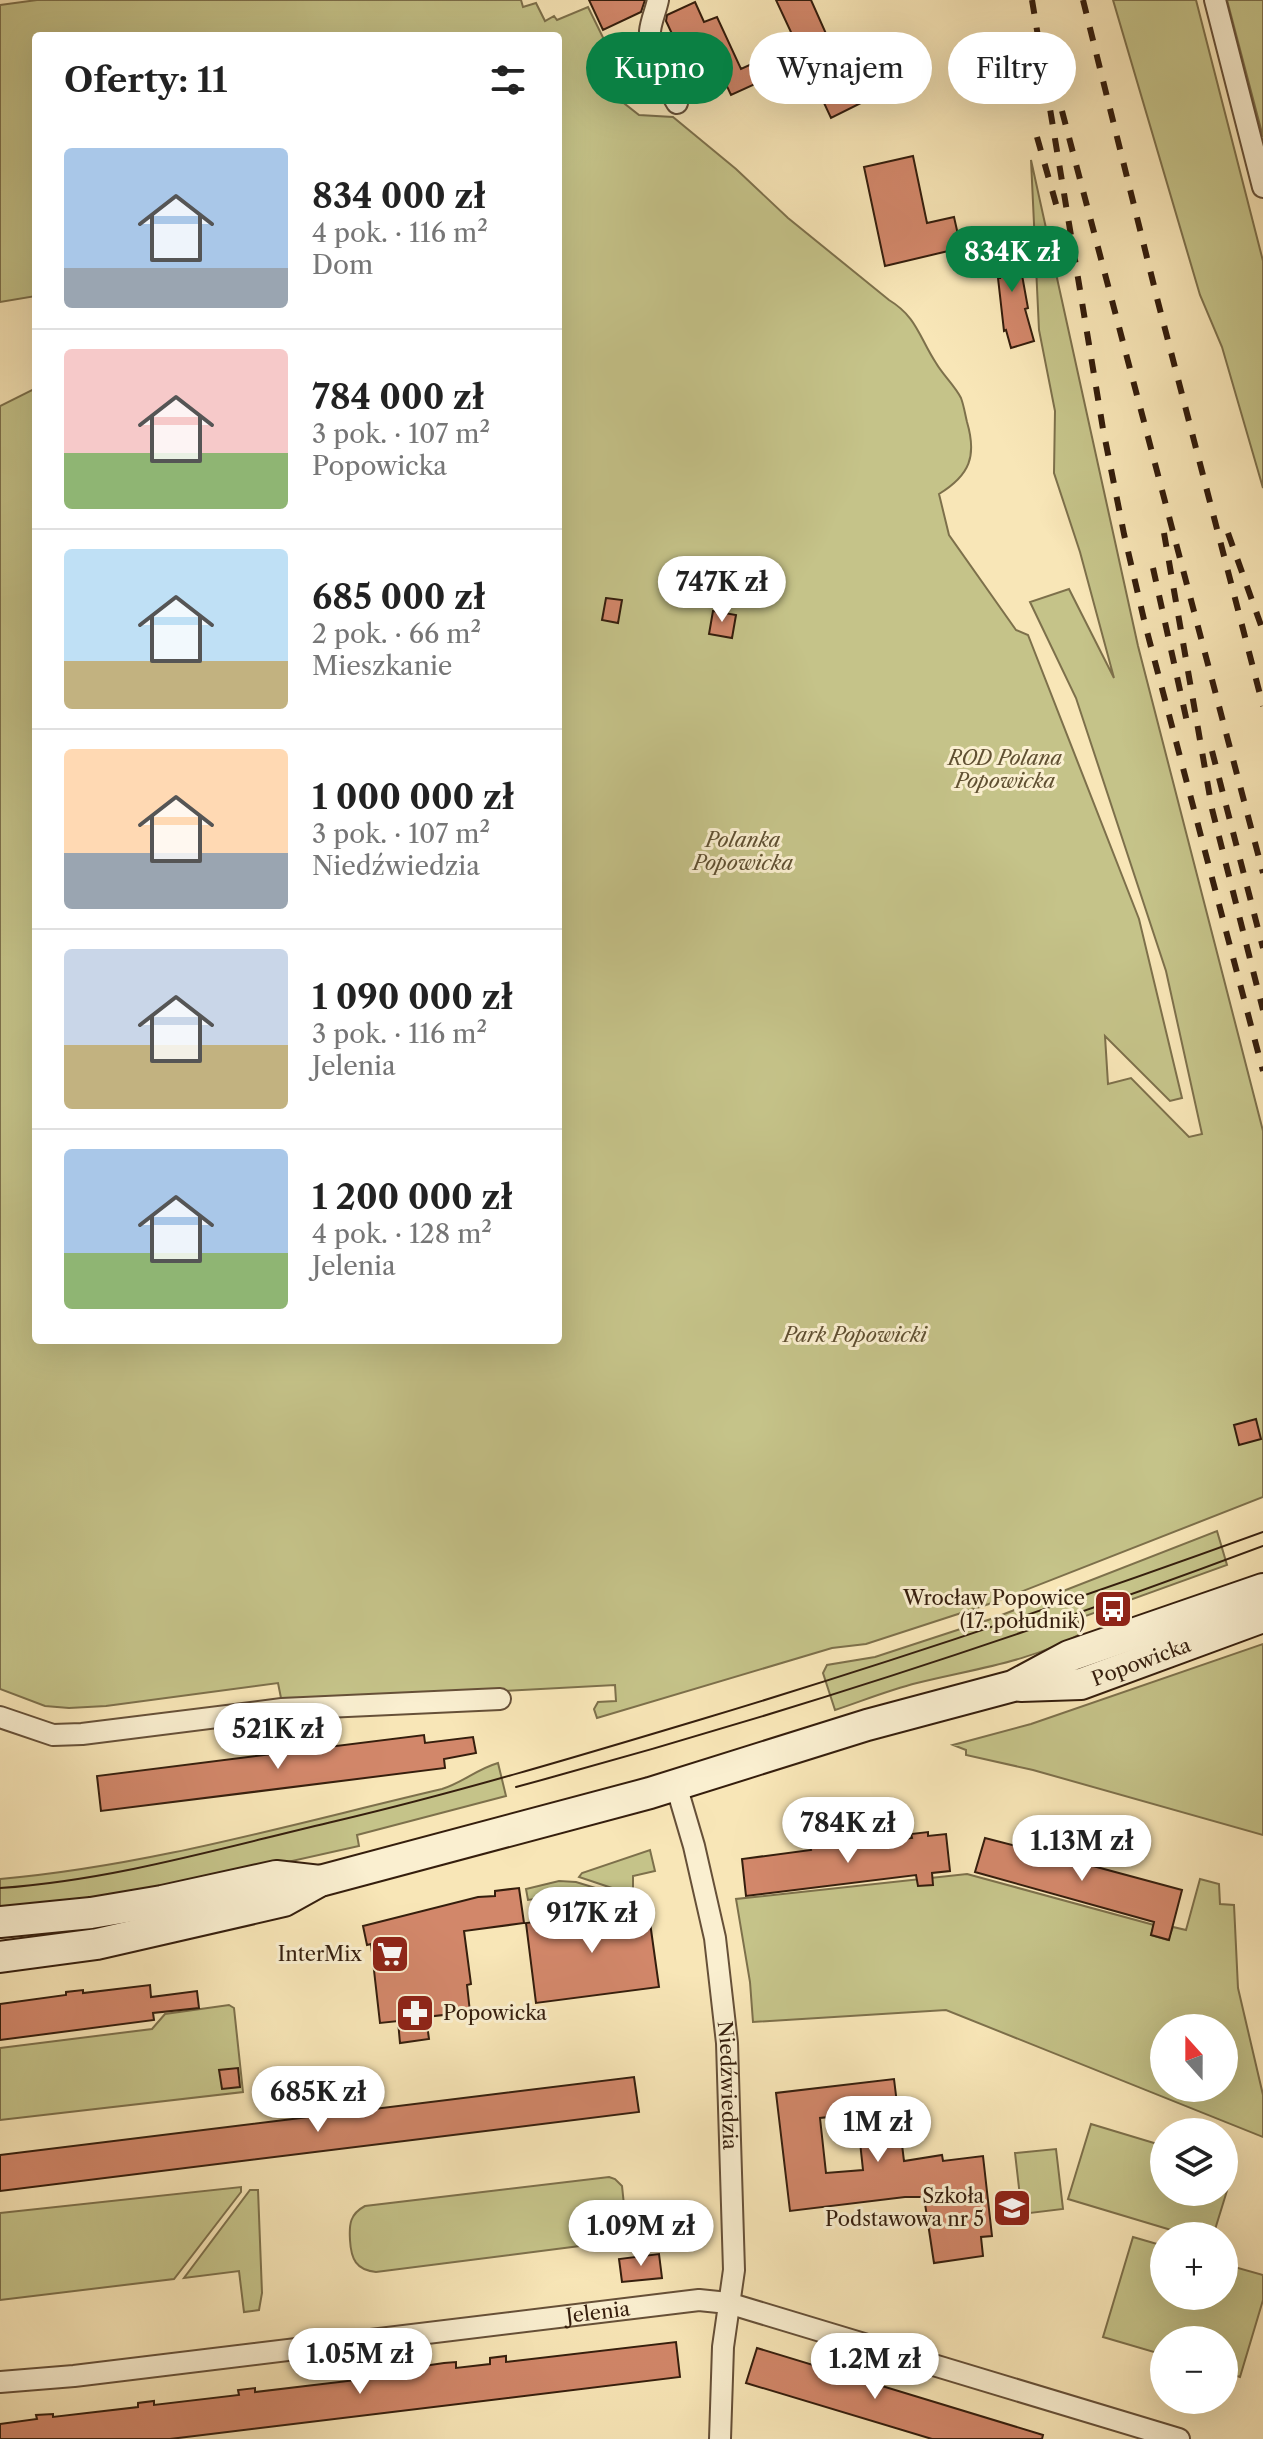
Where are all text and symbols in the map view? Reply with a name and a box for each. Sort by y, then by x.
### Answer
chip: Kupno [586,32,733,104]
chip: Wynajem [749,32,932,104]
chip: Filtry [948,32,1076,104]
icon: filters [486,58,530,102]
text: Oferty: 11 [64,59,227,101]
text: 834 000 zł [312,175,486,217]
icon: home [128,180,224,276]
text: 4 pok. · 116 m² [312,217,488,249]
pin: 834K zł [938,226,1086,294]
text: 834K zł [964,236,1060,268]
text: Dom [312,249,373,281]
text: 784 000 zł [312,376,484,418]
icon: home [128,381,224,477]
text: 3 pok. · 107 m² [312,418,490,450]
text: Popowicka [312,450,447,482]
pin: 747K zł [648,556,796,624]
text: 747K zł [676,566,768,598]
text: 685 000 zł [312,576,485,618]
icon: home [128,581,224,677]
text: 2 pok. · 66 m² [312,618,481,650]
text: Mieszkanie [312,650,452,682]
park label: ROD Polana Popowicka [946,746,1062,793]
text: 1 000 000 zł [312,776,514,818]
icon: home [128,781,224,877]
text: 3 pok. · 107 m² [312,818,490,850]
park label: Polanka Popowicka [691,828,793,875]
text: Niedźwiedzia [312,850,480,882]
text: 1 090 000 zł [312,976,513,1018]
icon: home [128,981,224,1077]
text: 3 pok. · 116 m² [312,1018,487,1050]
text: Jelenia [312,1050,396,1082]
text: 1 200 000 zł [312,1176,513,1218]
icon: home [128,1181,224,1277]
text: 4 pok. · 128 m² [312,1218,492,1250]
text: Jelenia [312,1250,396,1282]
park label: Park Popowicki [781,1323,928,1347]
place label: Wrocław Popowice (17. południk) [902,1586,1085,1633]
bus stop icon: Wrocław Popowice (17. południk) [1092,1588,1134,1630]
street label: Popowicka [1088,1633,1194,1691]
pin: 521K zł [204,1703,352,1771]
text: 521K zł [232,1713,324,1745]
pin: 784K zł [774,1797,922,1865]
text: 784K zł [800,1807,896,1839]
pin: 1.13M zł [999,1815,1165,1883]
text: 1.13M zł [1030,1825,1134,1857]
pin: 917K zł [518,1887,666,1955]
text: 917K zł [546,1897,638,1929]
supermarket icon: InterMix [369,1933,411,1975]
place label: InterMix [278,1942,362,1966]
pharmacy icon: Popowicka [394,1992,436,2034]
place label: Popowicka [443,2001,547,2025]
north arrow [1150,2014,1238,2102]
map controls [1150,2014,1238,2414]
street label: Niedźwiedzia [713,2020,742,2151]
pin: 685K zł [244,2066,392,2134]
text: 685K zł [270,2076,366,2108]
pin: 1M zł [822,2096,934,2164]
text: 1M zł [843,2106,913,2138]
button: layers [1150,2118,1238,2206]
place label: Szkoła Podstawowa nr 5 [825,2184,984,2231]
school or university icon: Szkoła Podstawowa nr 5 [991,2187,1033,2229]
pin: 1.09M zł [558,2200,724,2268]
text: 1.09M zł [587,2210,695,2242]
button: + [1150,2222,1238,2310]
street label: Jelenia [562,2296,632,2328]
button: − [1150,2326,1238,2414]
pin: 1.05M zł [277,2328,443,2396]
pin: 1.2M zł [801,2333,949,2401]
text: 1.05M zł [306,2338,414,2370]
text: 1.2M zł [829,2343,921,2375]

